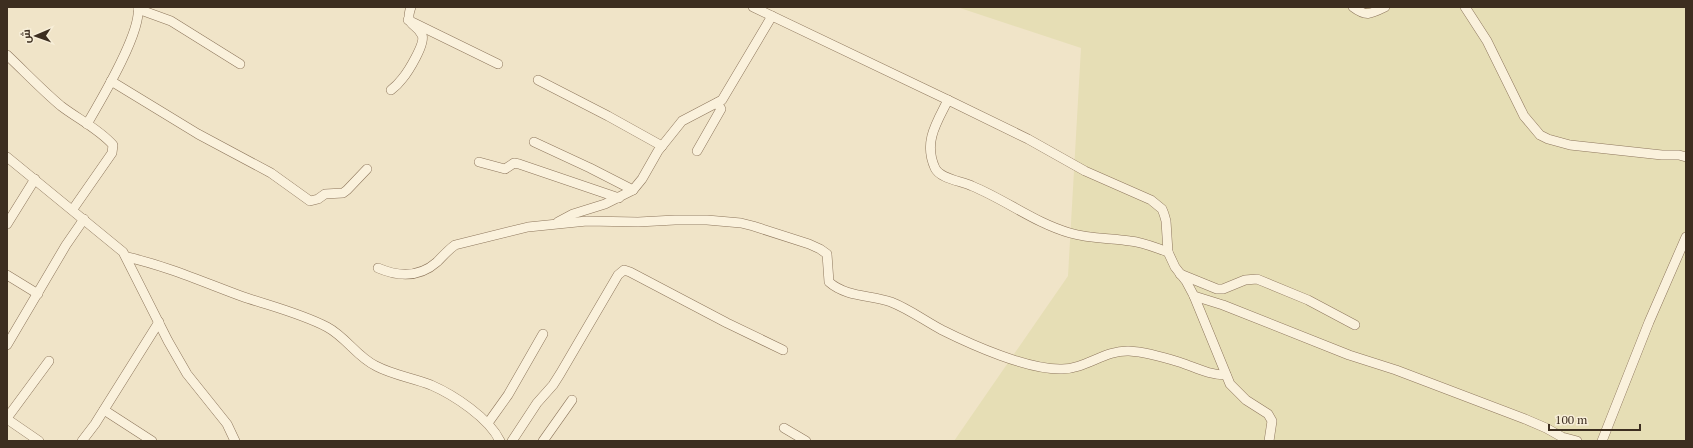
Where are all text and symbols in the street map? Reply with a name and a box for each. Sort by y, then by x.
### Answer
north arrow [16,16,56,56]
text: ش [19,29,33,44]
scale bar [1549,406,1640,432]
text: 100 m [1555,412,1588,427]

